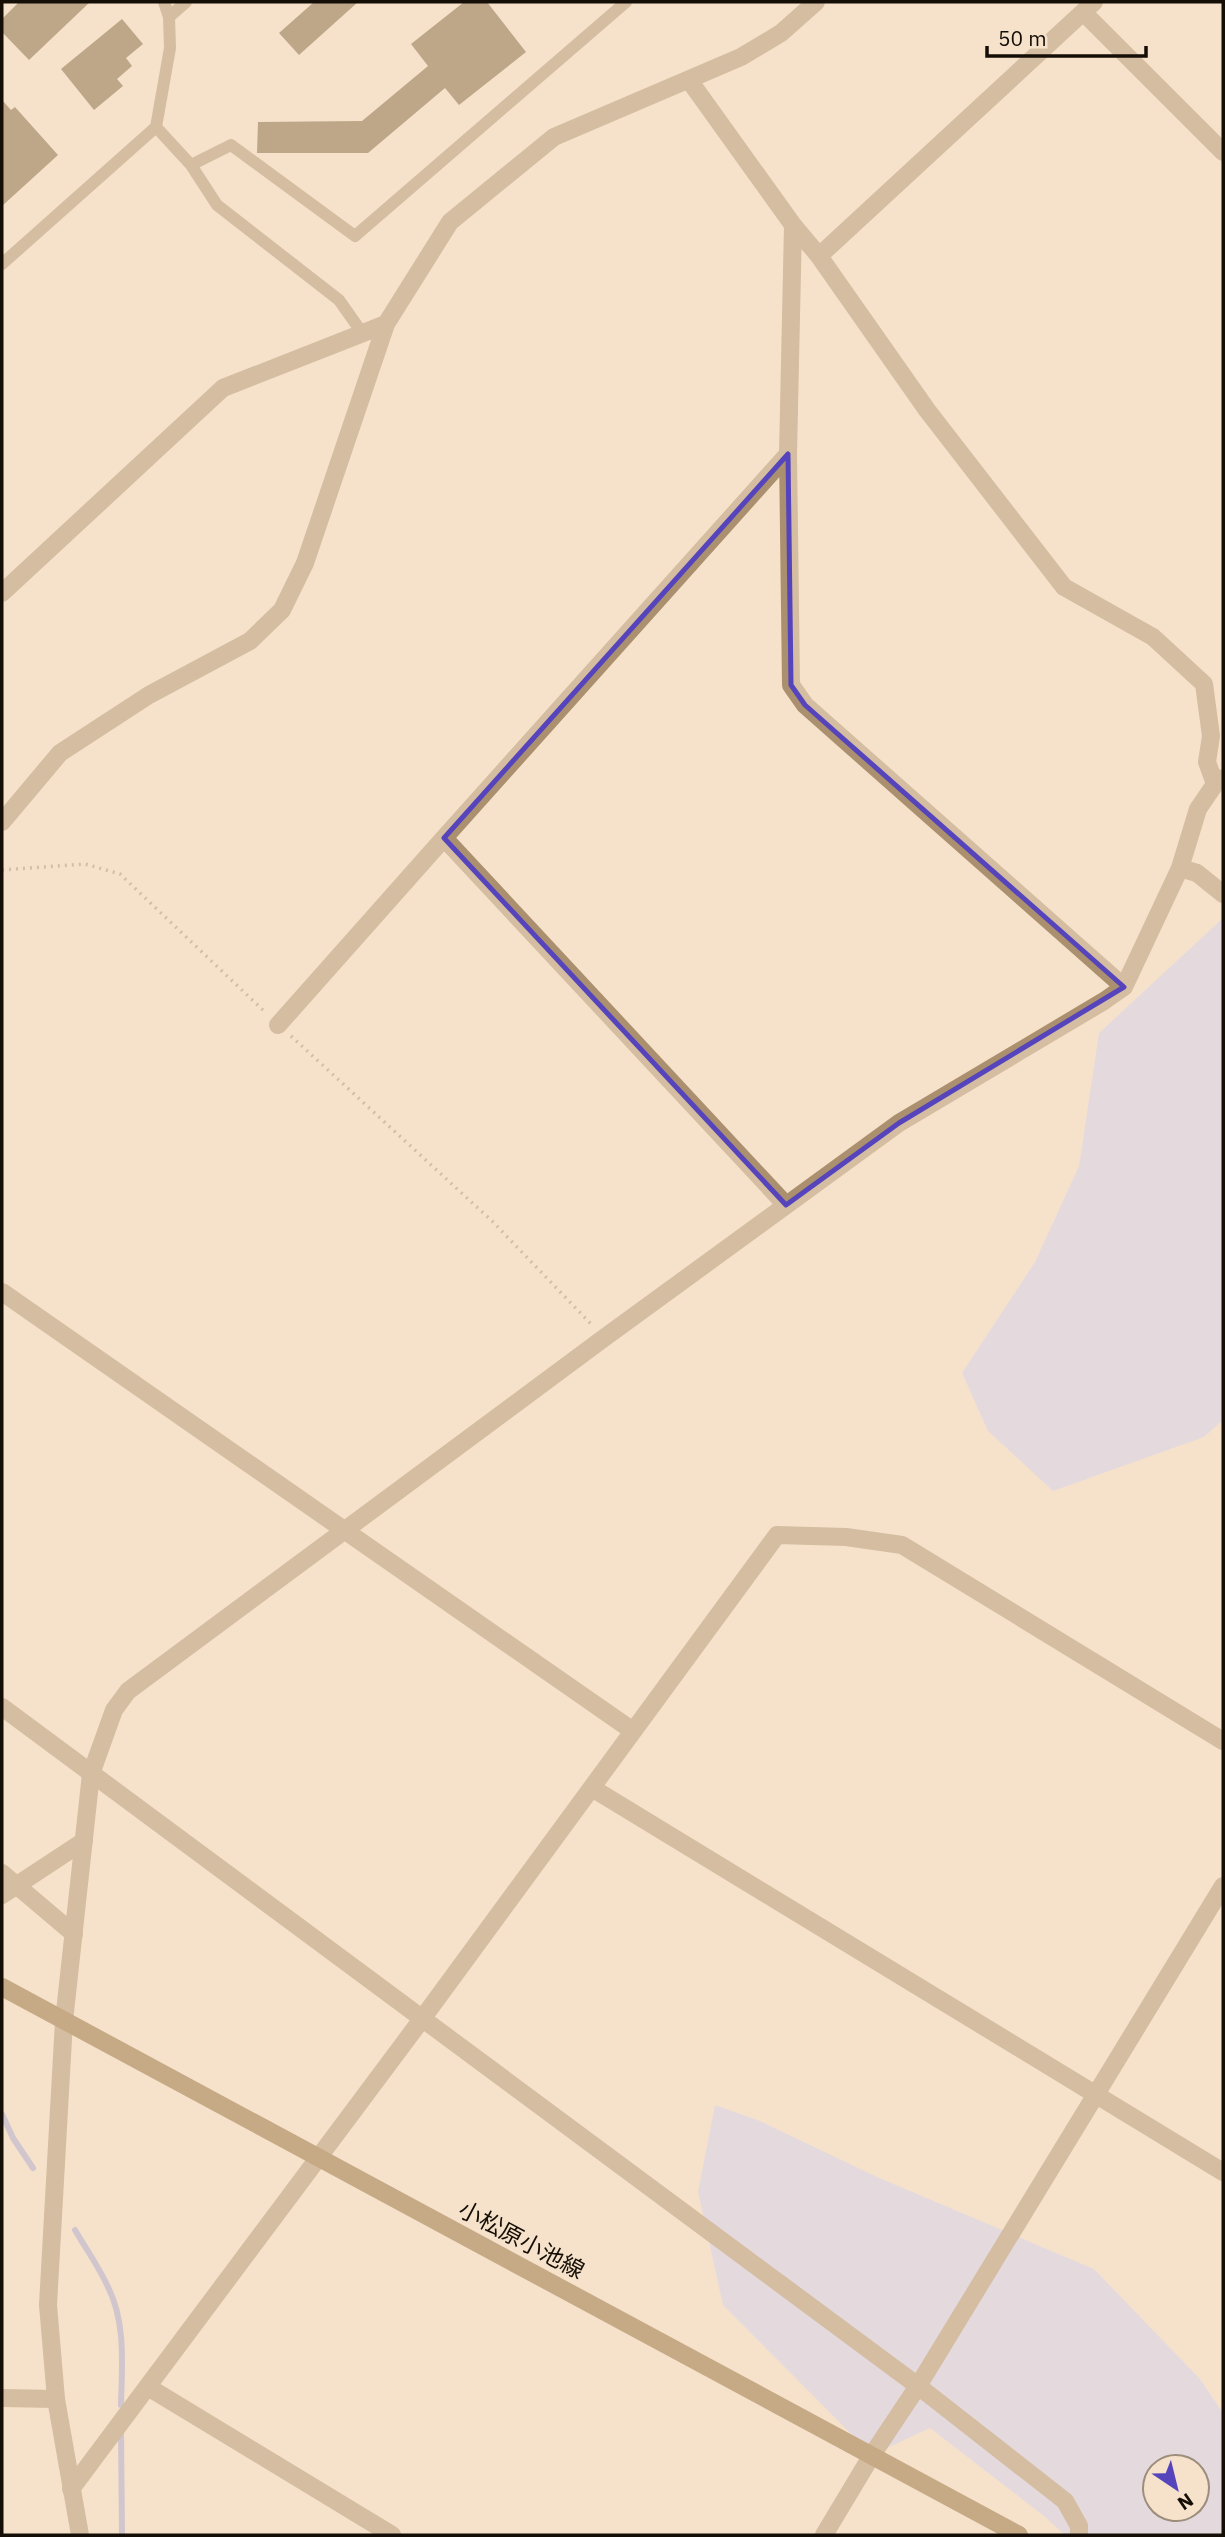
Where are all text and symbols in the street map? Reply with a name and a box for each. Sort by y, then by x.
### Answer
scale bar [987,14,1146,58]
text: 50 m [998,24,1047,52]
street label: 小松原小池線 [454,2193,590,2285]
north arrow [1141,2453,1211,2523]
text: N [1173,2488,1198,2516]

